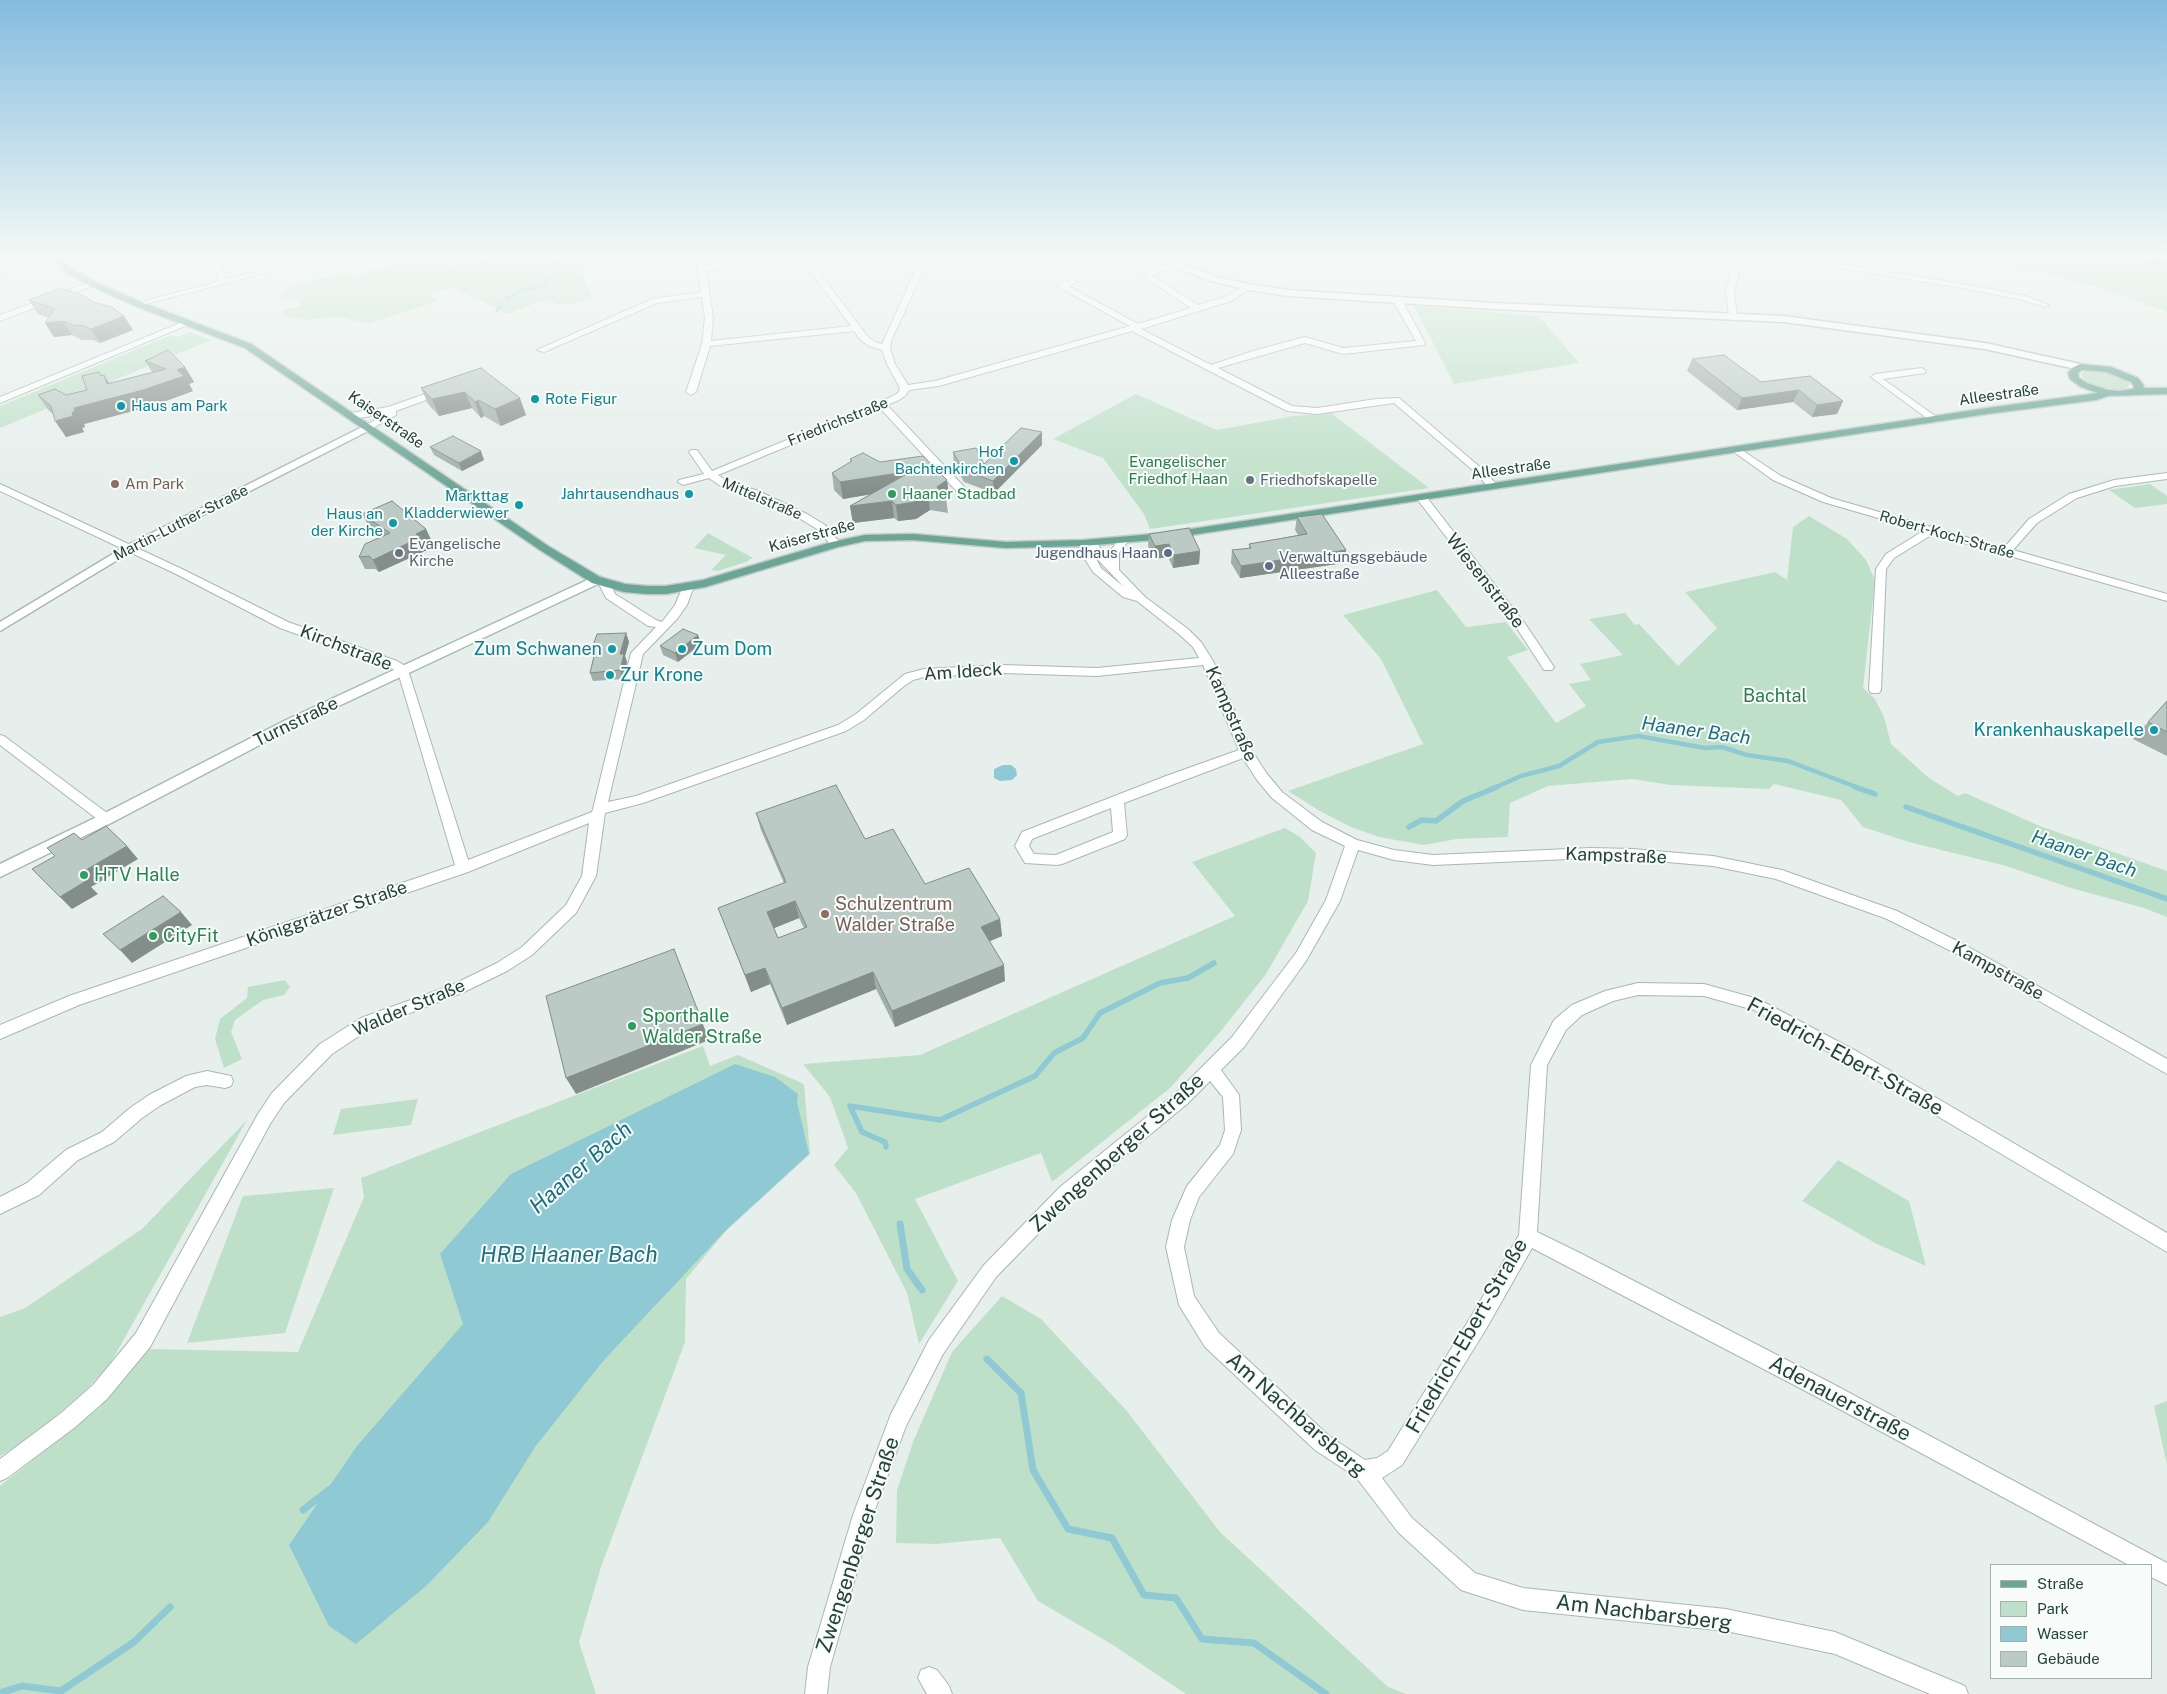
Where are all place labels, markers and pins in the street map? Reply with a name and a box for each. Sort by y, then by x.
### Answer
place label: Rote Figur [545,390,617,408]
marker: Rote Figur [529,393,541,405]
place label: Haus am Park [131,397,228,415]
marker: Haus am Park [115,400,127,412]
place label: Hof Bachtenkirchen [895,443,1004,478]
marker: Hof Bachtenkirchen [1008,455,1020,467]
place label: Friedhofskapelle [1260,471,1377,489]
marker: Friedhofskapelle [1244,474,1256,486]
place label: Am Park [125,475,184,493]
marker: Am Park [109,478,121,490]
place label: Jahrtausendhaus [561,485,679,503]
place label: Haaner Stadbad [902,485,1016,503]
place label: Markttag Kladderwiewer [404,487,509,522]
marker: Jahrtausendhaus [683,488,695,500]
marker: Haaner Stadbad [886,488,898,500]
marker: Markttag Kladderwiewer [513,499,525,511]
place label: Haus an der Kirche [311,505,383,540]
marker: Haus an der Kirche [387,517,399,529]
place label: Evangelische Kirche [409,535,501,570]
place label: Jugendhaus Haan [1035,544,1158,562]
marker: Evangelische Kirche [393,547,405,559]
marker: Jugendhaus Haan [1162,547,1174,559]
place label: Verwaltungsgebäude Alleestraße [1279,548,1427,583]
marker: Verwaltungsgebäude Alleestraße [1263,560,1275,572]
place label: Zum Schwanen [474,638,602,660]
place label: Zum Dom [692,638,772,660]
marker: Zum Schwanen [606,643,618,655]
marker: Zum Dom [676,643,688,655]
place label: Zur Krone [620,664,703,686]
marker: Zur Krone [604,669,616,681]
place label: Krankenhauskapelle [1973,719,2144,741]
marker: Krankenhauskapelle [2148,724,2160,736]
place label: HTV Halle [94,864,180,886]
marker: HTV Halle [78,869,90,881]
place label: Schulzentrum Walder Straße [835,893,955,936]
marker: Schulzentrum Walder Straße [819,908,831,920]
place label: CityFit [163,925,219,947]
marker: CityFit [147,930,159,942]
place label: Sporthalle Walder Straße [642,1005,762,1048]
marker: Sporthalle Walder Straße [626,1020,638,1032]

